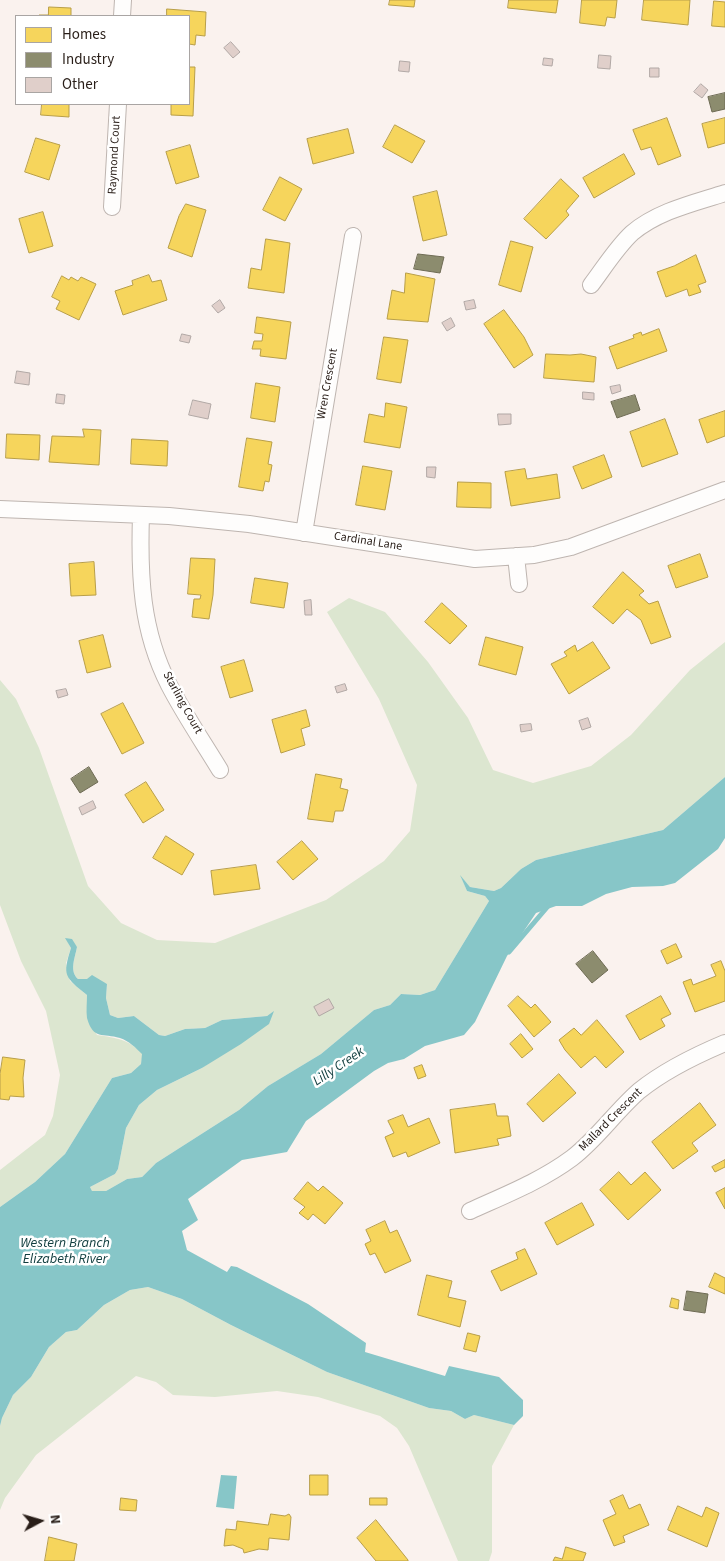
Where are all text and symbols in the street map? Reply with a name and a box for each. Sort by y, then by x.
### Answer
legend [15,15,190,105]
text: Homes [62,24,106,45]
text: Industry [62,49,114,70]
text: Other [62,74,98,95]
street label: Raymond Court [106,115,124,195]
street label: Wren Crescent [315,347,341,421]
street label: Cardinal Lane [333,529,403,555]
street label: Starling Court [159,669,205,737]
water label: Lilly Creek [310,1044,368,1090]
street label: Mallard Crescent [576,1085,646,1155]
water label: Western Branch Elizabeth River [20,1236,110,1268]
north arrow [15,1496,65,1546]
text: N [44,1514,65,1525]

